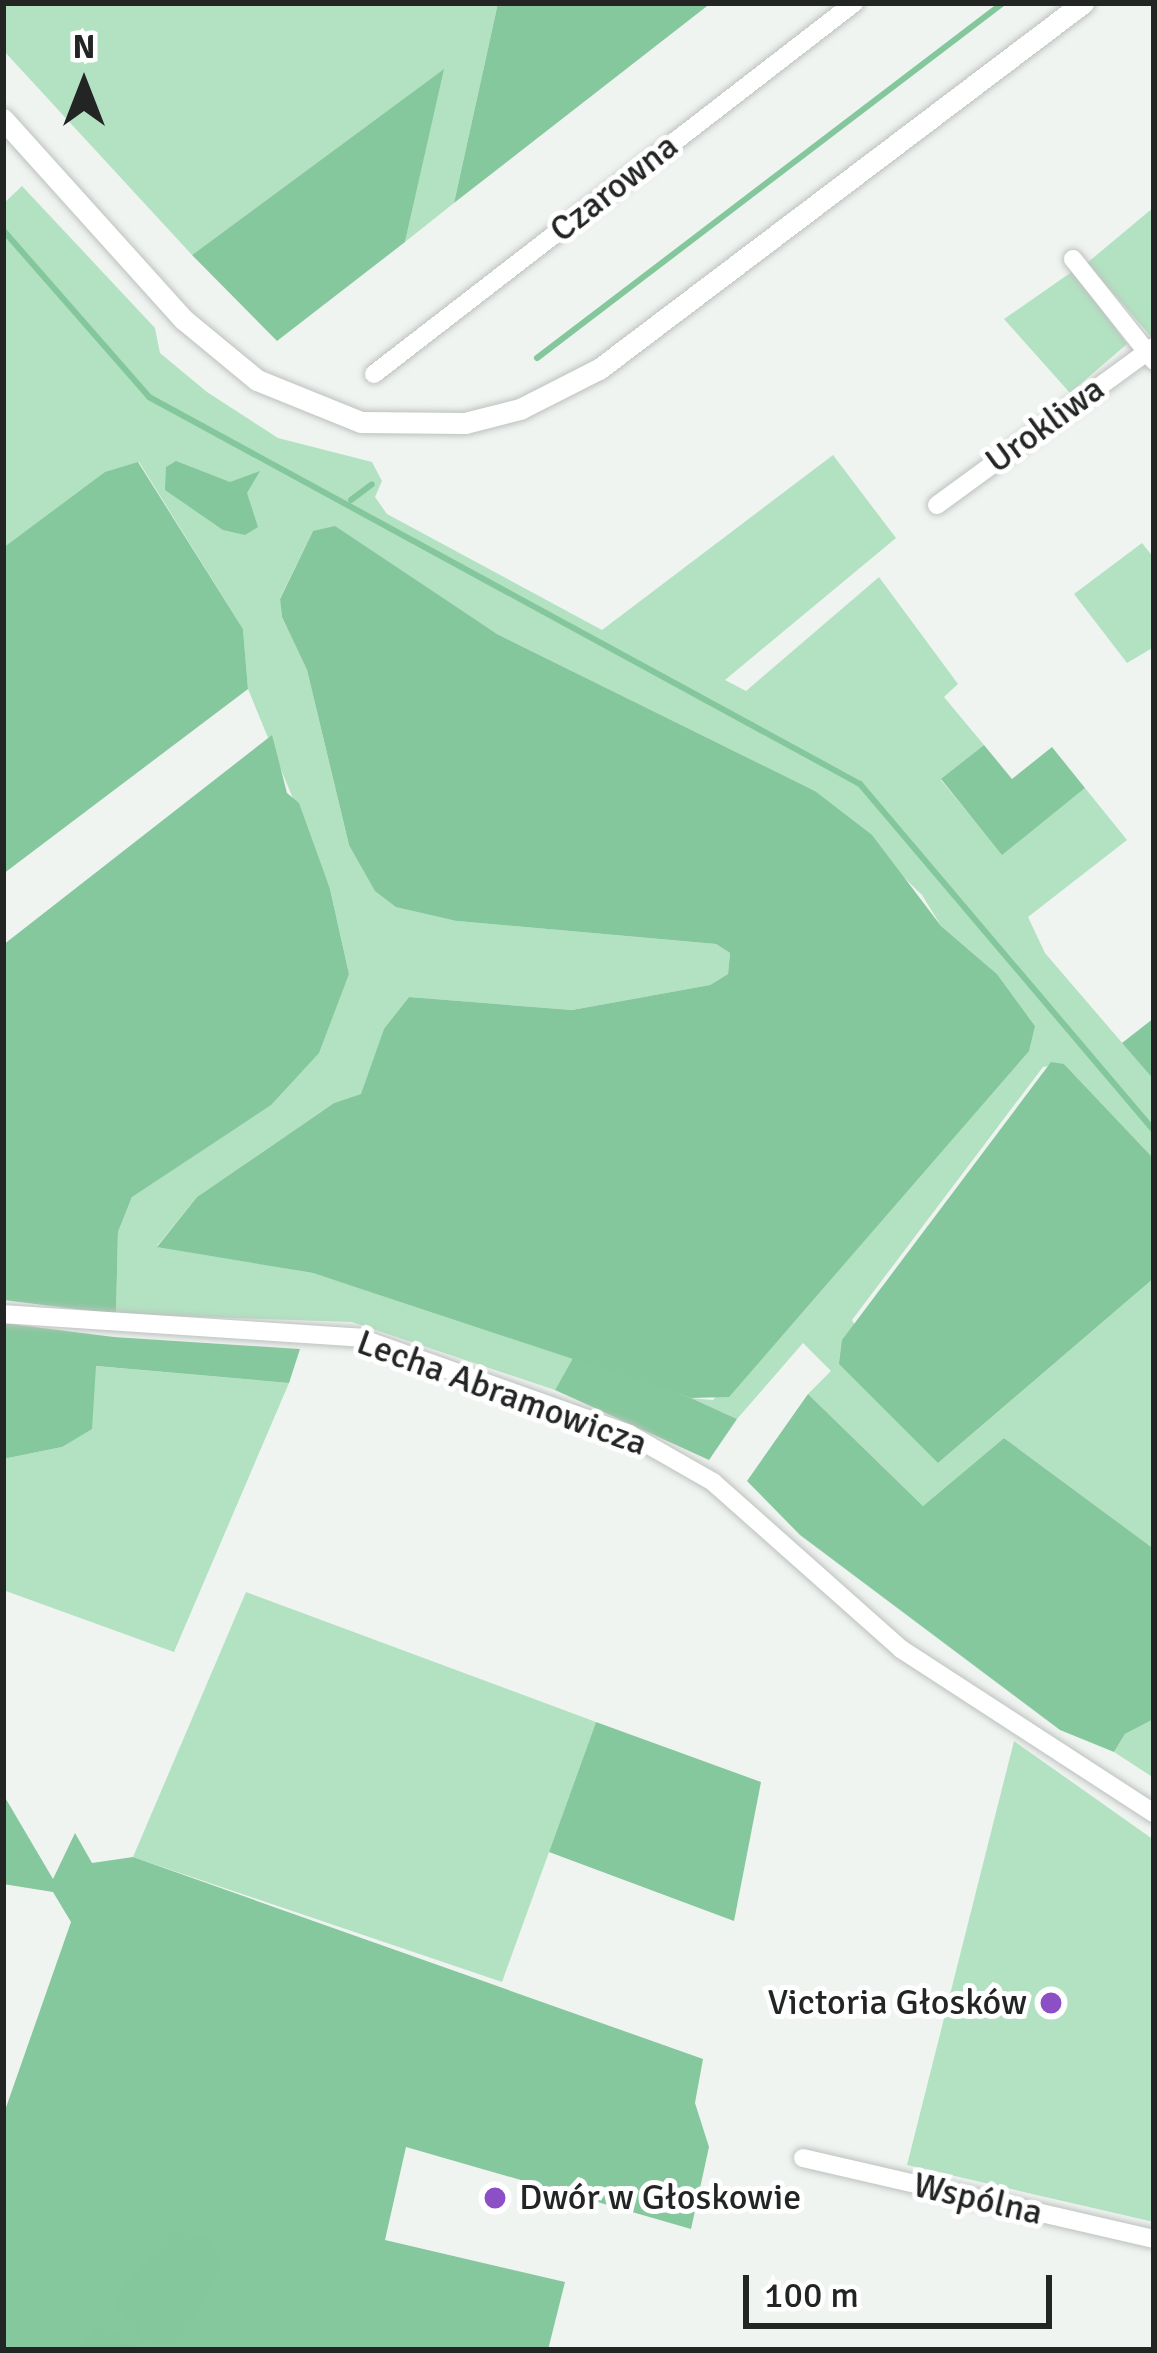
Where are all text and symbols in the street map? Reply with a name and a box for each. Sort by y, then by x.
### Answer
north arrow [24,24,144,144]
text: N [73,27,95,68]
street label: Czarowna [541,125,687,251]
street label: Urokliwa [977,367,1113,483]
street label: Lecha Abramowicza [351,1320,653,1466]
place label: Victoria Głosków [767,1981,1027,2025]
marker: Victoria Głosków [1038,1990,1064,2016]
street label: Wspólna [909,2163,1047,2235]
place label: Dwór w Głoskowie [519,2176,801,2220]
marker: Dwór w Głoskowie [482,2185,508,2211]
scale bar [749,2251,1058,2325]
text: 100 m [764,2273,859,2318]

